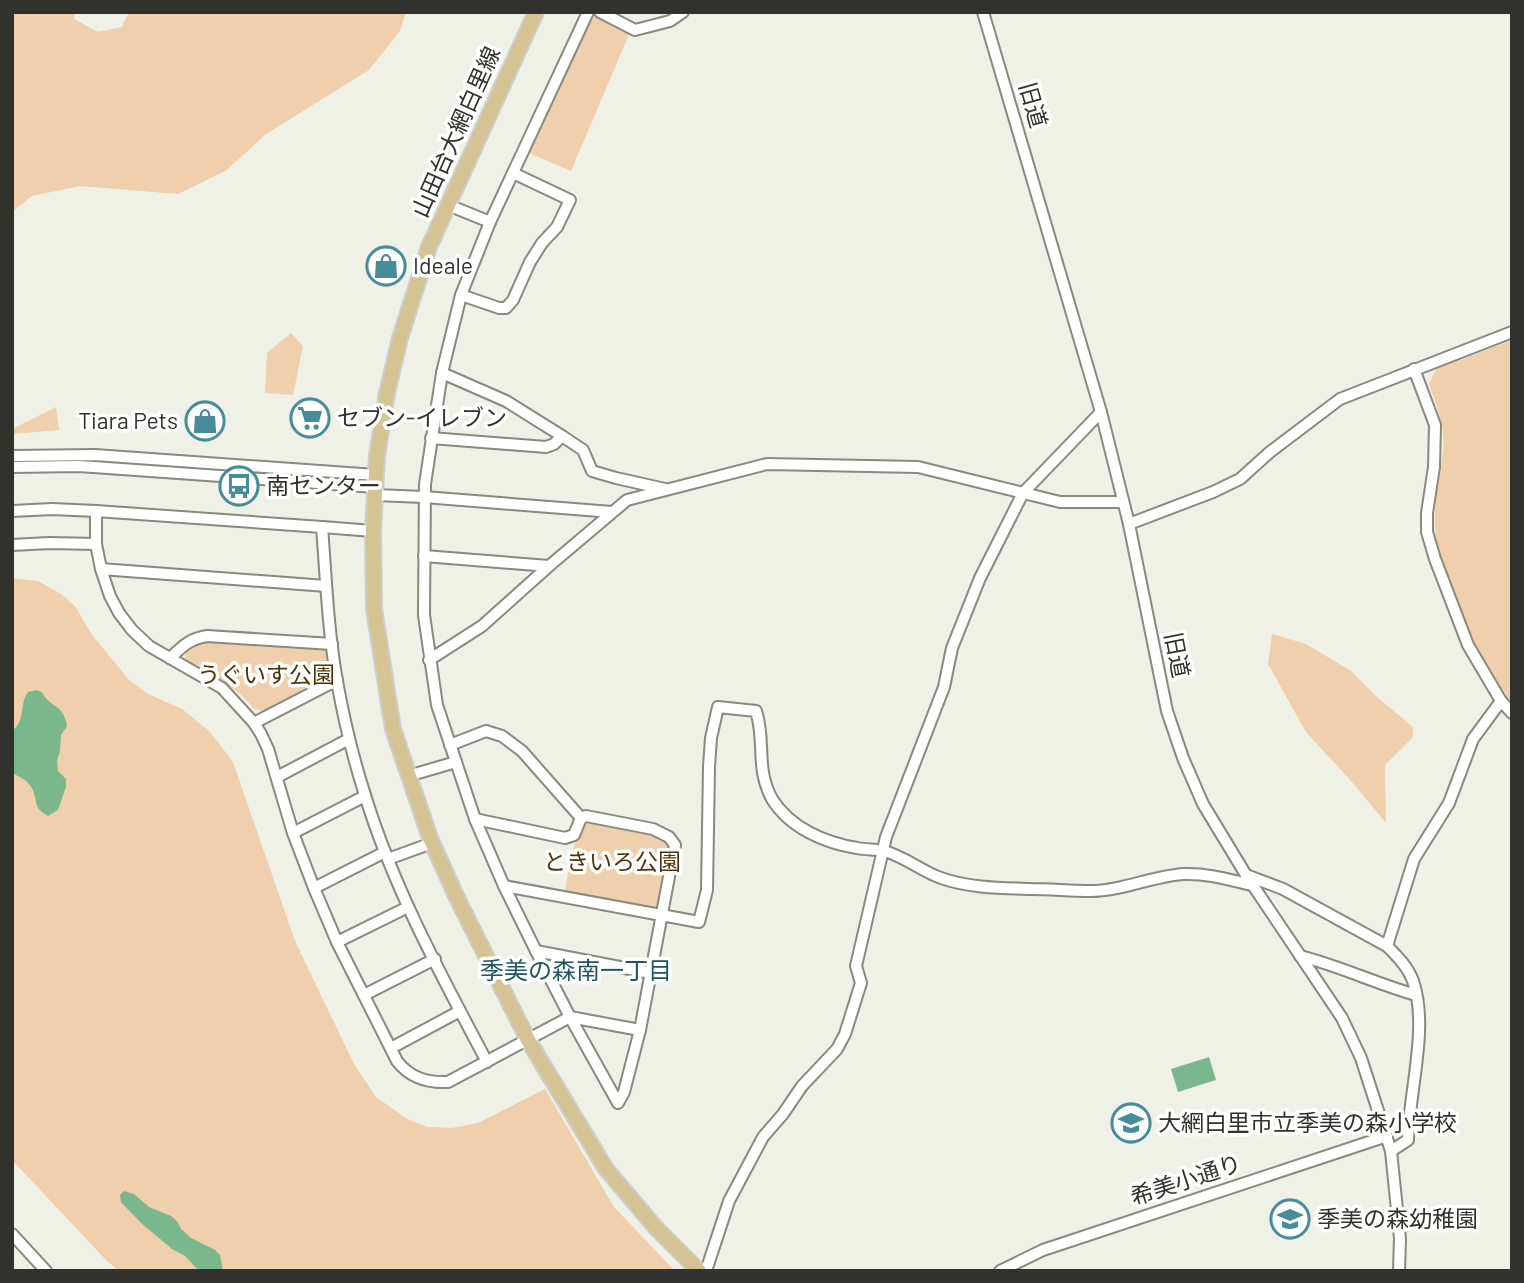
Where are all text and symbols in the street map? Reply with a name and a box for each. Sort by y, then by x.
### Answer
street label: 山田台大網白里線 [405,42,505,221]
street label: 旧道 [1014,79,1054,131]
shop icon: Ideale [365,245,407,287]
place label: Ideale [413,251,473,279]
supermarket icon: セブン-イレブン [289,397,331,439]
shop icon: Tiara Pets [184,400,226,442]
place label: セブン-イレブン [337,403,507,431]
place label: Tiara Pets [78,406,178,434]
bus stop icon: 南センター [218,465,260,507]
place label: 南センター [266,471,381,499]
street label: 旧道 [1160,630,1196,680]
park label: うぐいす公園 [197,660,335,688]
park label: ときいろ公園 [543,847,681,875]
district label: 季美の森南一丁目 [480,955,672,984]
school or university icon: 大網白里市立季美の森小学校 [1110,1102,1152,1144]
place label: 大網白里市立季美の森小学校 [1158,1108,1457,1136]
street label: 希美小通り [1127,1148,1245,1210]
school or university icon: 季美の森幼稚園 [1269,1198,1311,1240]
place label: 季美の森幼稚園 [1317,1204,1478,1232]

